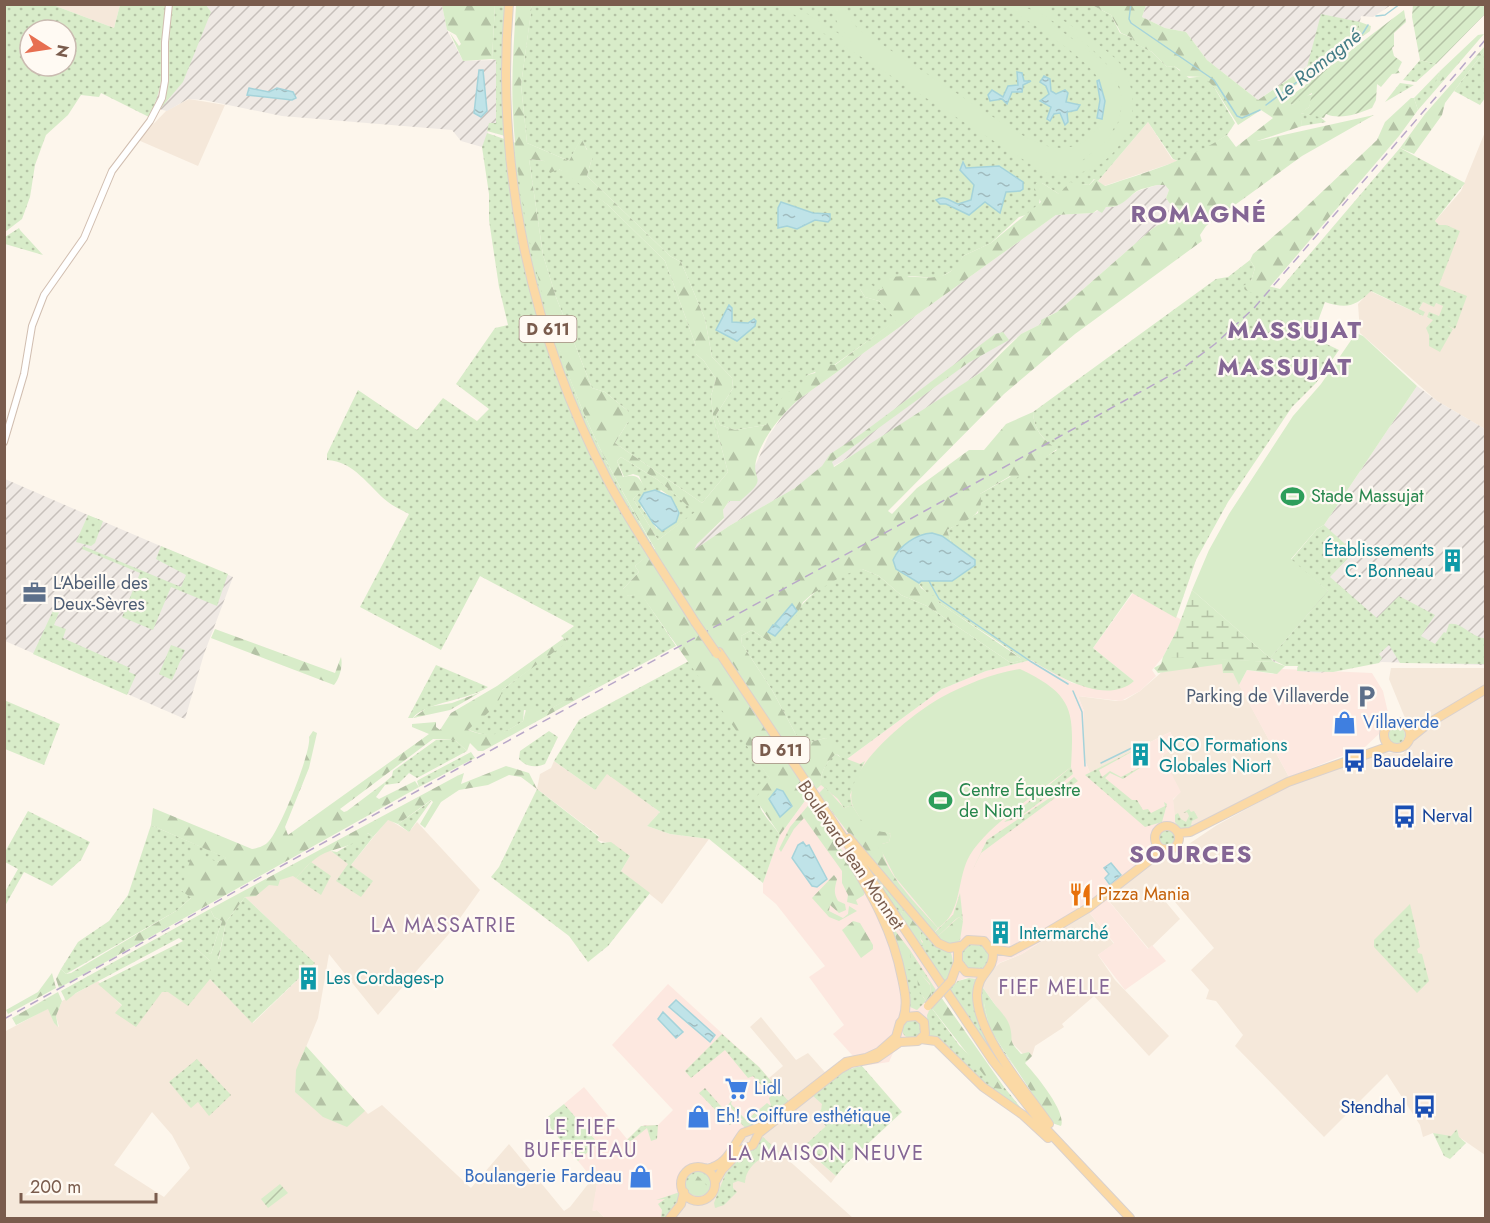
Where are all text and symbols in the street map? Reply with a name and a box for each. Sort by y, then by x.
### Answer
north arrow [18,18,78,78]
water label: Le Romagné [1268,21,1369,108]
text: N [50,42,75,60]
district label: ROMAGNÉ [1130,196,1268,231]
district label: MASSUJAT [1227,312,1363,347]
road number: D 611 [520,316,576,342]
district label: MASSUJAT [1217,349,1353,384]
sports icon: Stade Massujat [1280,483,1306,509]
place label: Stade Massujat [1311,483,1424,509]
place label: Établissements C. Bonneau [1324,537,1434,584]
building icon: Établissements C. Bonneau [1439,547,1465,573]
place label: L'Abeille des Deux-Sèvres [53,570,148,617]
office icon: L'Abeille des Deux-Sèvres [22,580,48,606]
place label: Parking de Villaverde [1186,683,1349,709]
parking icon: Parking de Villaverde [1354,683,1380,709]
shop icon: Villaverde [1332,709,1358,735]
place label: Villaverde [1363,709,1439,735]
place label: NCO Formations Globales Niort [1159,732,1288,779]
road number: D 611 [752,737,810,763]
building icon: NCO Formations Globales Niort [1128,742,1154,768]
bus stop icon: Baudelaire [1342,748,1368,774]
place label: Baudelaire [1373,748,1453,774]
street label: Boulevard Jean Monnet [791,775,911,935]
place label: Centre Équestre de Niort [959,777,1081,824]
sports icon: Centre Équestre de Niort [928,787,954,813]
bus stop icon: Nerval [1391,803,1417,829]
place label: Nerval [1422,803,1473,829]
district label: SOURCES [1129,836,1253,871]
restaurant icon: Pizza Mania [1067,881,1093,907]
place label: Pizza Mania [1098,881,1190,907]
district label: LA MASSATRIE [371,911,517,940]
building icon: Intermarché [988,920,1014,946]
place label: Intermarché [1019,920,1109,946]
building icon: Les Cordages-p [295,965,321,991]
place label: Les Cordages-p [326,965,444,991]
district label: FIEF MELLE [998,973,1112,1002]
supermarket icon: Lidl [723,1075,749,1101]
place label: Lidl [754,1075,781,1101]
place label: Stendhal [1341,1094,1406,1120]
bus stop icon: Stendhal [1411,1094,1437,1120]
shop icon: Eh! Coiffure esthétique [685,1103,711,1129]
place label: Eh! Coiffure esthétique [716,1103,891,1129]
district label: LE FIEF BUFFETEAU [524,1113,638,1165]
district label: LA MAISON NEUVE [727,1139,925,1168]
place label: Boulangerie Fardeau [464,1163,622,1189]
shop icon: Boulangerie Fardeau [627,1163,653,1189]
scale bar [21,1166,156,1204]
text: 200 m [30,1174,81,1200]

